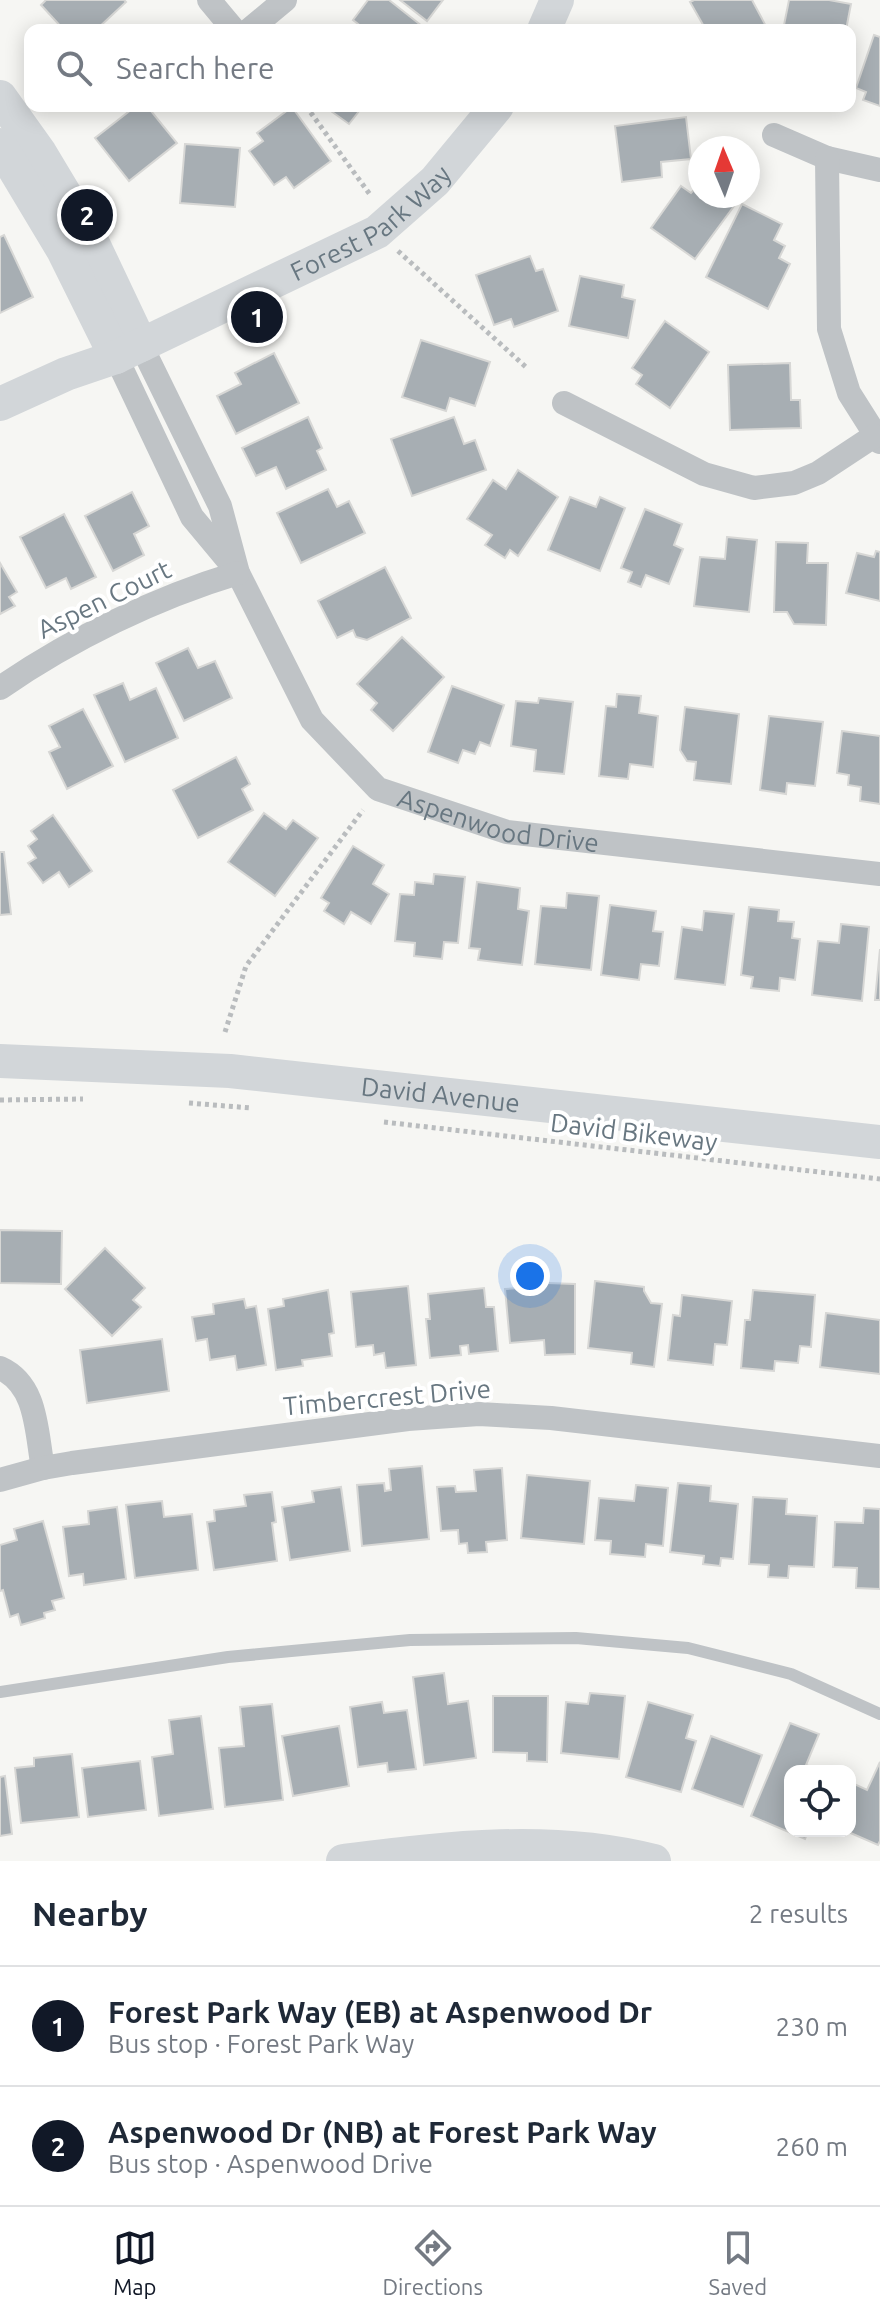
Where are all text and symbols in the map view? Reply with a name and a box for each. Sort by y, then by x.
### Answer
search box [24,24,856,112]
icon: search [52,46,96,90]
text: Search here [116,51,275,85]
north arrow [688,136,760,208]
street label: Forest Park Way [285,160,456,286]
pin: 2 [61,185,113,245]
pin: 1 [231,287,283,347]
street label: Aspen Court [33,554,175,644]
street label: Aspenwood Drive [394,782,600,857]
street label: David Avenue [360,1071,521,1117]
street label: David Bikeway [549,1107,719,1157]
your location [510,1256,550,1296]
street label: Timbercrest Drive [282,1373,492,1421]
map controls [784,1765,856,1837]
button: locate [784,1765,856,1837]
text: Nearby [32,1894,147,1932]
text: 2 results [749,1899,848,1928]
text: Forest Park Way (EB) at Aspenwood Dr [108,1995,652,2029]
text: 1 [51,2012,65,2041]
text: 230 m [776,2012,848,2041]
text: Bus stop · Forest Park Way [108,2029,414,2058]
text: Aspenwood Dr (NB) at Forest Park Way [108,2115,657,2149]
text: 2 [51,2132,65,2161]
text: 260 m [776,2132,848,2161]
text: Bus stop · Aspenwood Drive [108,2149,433,2178]
tab: Map [113,2226,157,2299]
tab: Directions [382,2226,483,2299]
tab: Saved [709,2226,767,2299]

